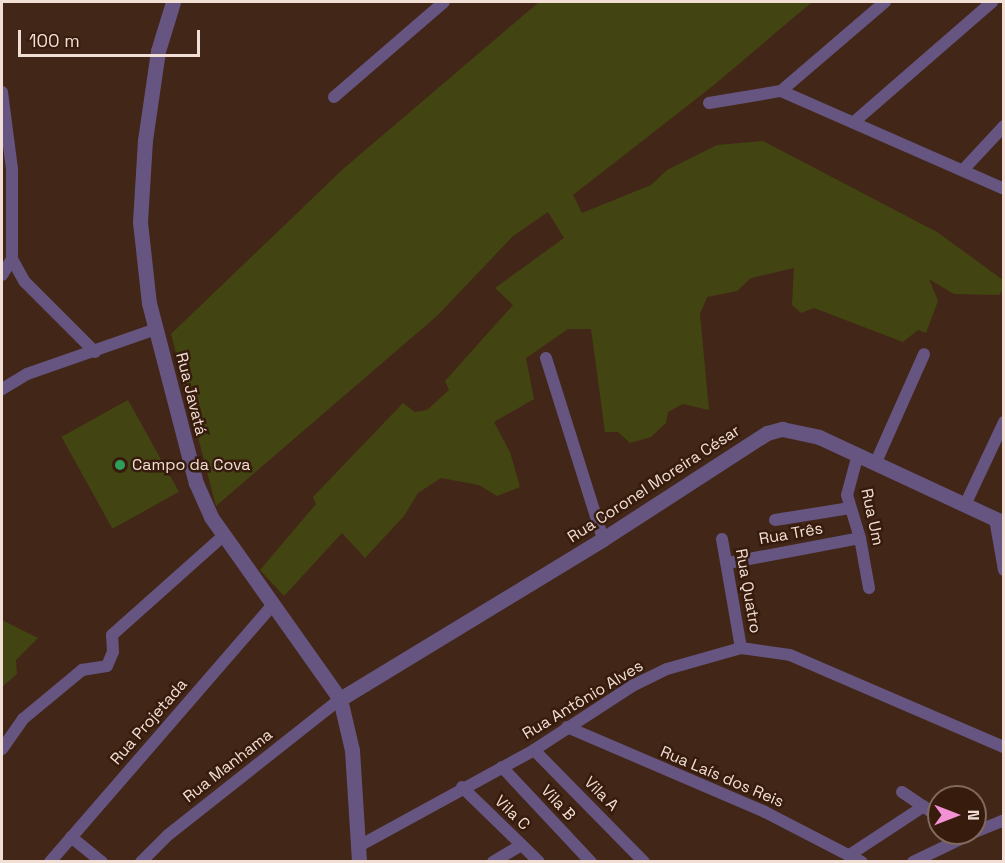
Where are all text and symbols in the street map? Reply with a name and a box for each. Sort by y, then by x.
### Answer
scale bar [21,18,202,56]
text: 100 m [29,29,80,52]
street label: Rua Javatá [171,351,211,437]
street label: Rua Coronel Moreira César [564,421,744,547]
place label: Campo da Cova [132,455,251,475]
marker: Campo da Cova [113,458,127,472]
street label: Rua Um [857,487,887,547]
street label: Rua Três [757,519,825,549]
street label: Rua Quatro [731,547,765,635]
street label: Rua Antônio Alves [519,656,647,744]
street label: Rua Projetada [107,675,191,769]
street label: Rua Manhama [180,725,276,807]
street label: Rua Laís dos Reis [657,742,787,812]
street label: Vila A [580,773,622,815]
street label: Vila B [537,781,579,825]
north arrow [927,785,987,845]
street label: Vila C [490,792,534,834]
text: N [963,810,984,820]

